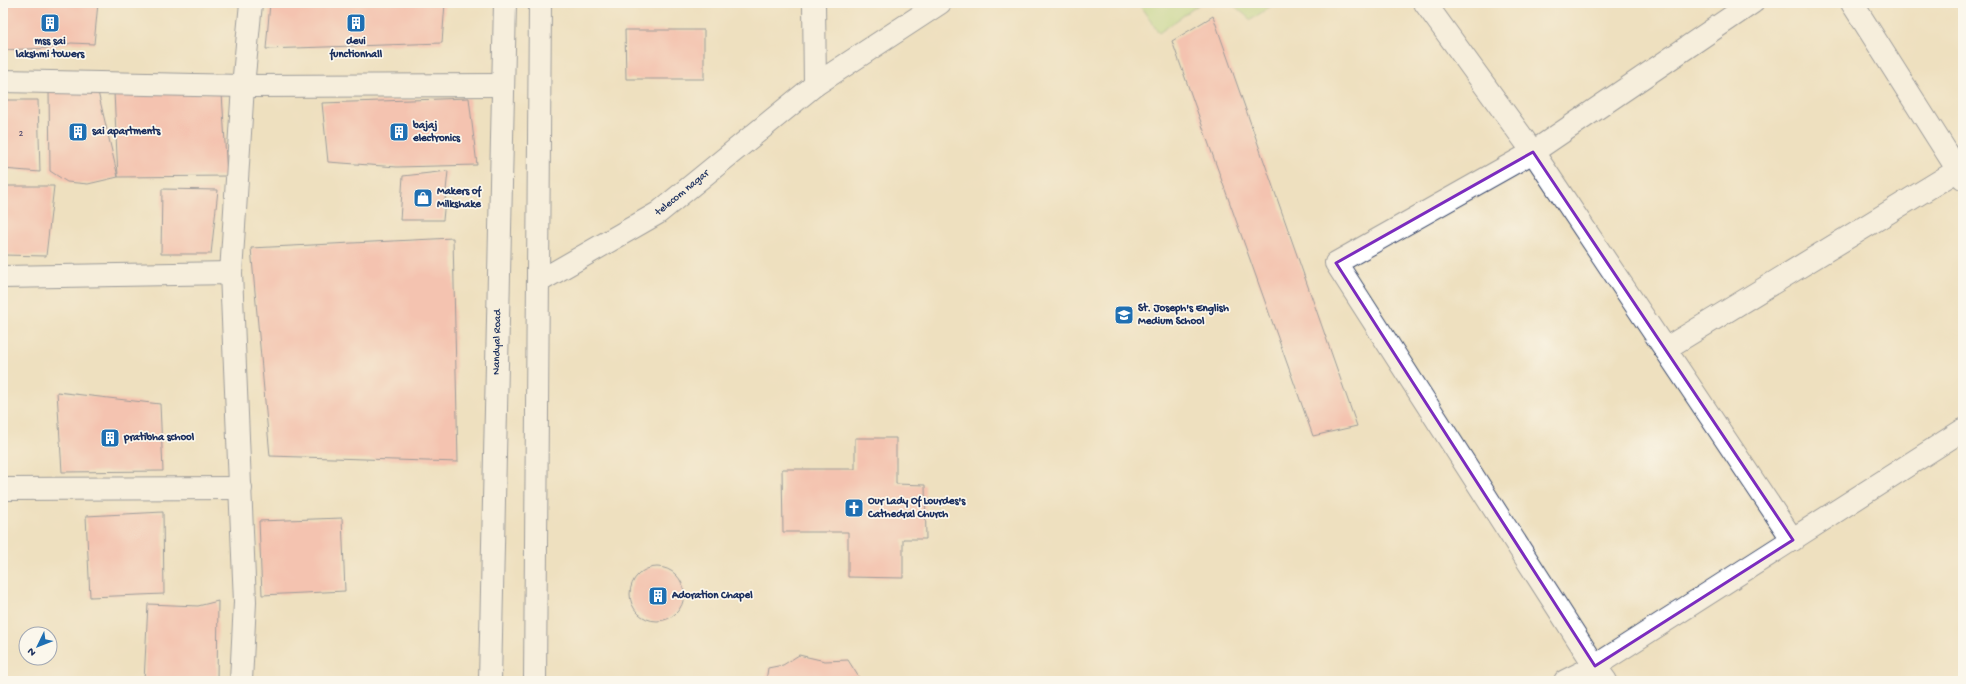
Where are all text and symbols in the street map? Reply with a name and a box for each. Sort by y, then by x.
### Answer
building icon: mss sai lakshmi towers [39,12,61,34]
building icon: devi functionhall [345,12,367,34]
place label: mss sai lakshmi towers [15,36,85,61]
place label: devi functionhall [329,36,383,61]
place label: bajaj electronics [412,120,461,145]
building icon: sai apartments [67,121,89,143]
building icon: bajaj electronics [388,121,410,143]
place label: sai apartments [92,125,161,138]
house number: 2 [19,129,24,140]
street label: telecom nagar [652,167,713,219]
place label: Makers of Milkshake [437,185,483,211]
shop icon: Makers of Milkshake [412,187,434,209]
place label: St. Joseph's English Medium School [1138,302,1229,328]
school or university icon: St. Joseph's English Medium School [1113,304,1135,326]
street label: Nandyal Road [491,308,504,375]
building icon: pratibha school [99,427,121,449]
place label: pratibha school [123,431,195,444]
place label: Our Lady Of Lourdes's Cathedral Church [867,495,966,521]
church icon: Our Lady Of Lourdes's Cathedral Church [843,497,865,519]
building icon: Adoration Chapel [647,585,669,607]
place label: Adoration Chapel [671,589,753,602]
north arrow [18,626,58,666]
text: N [25,645,39,658]

